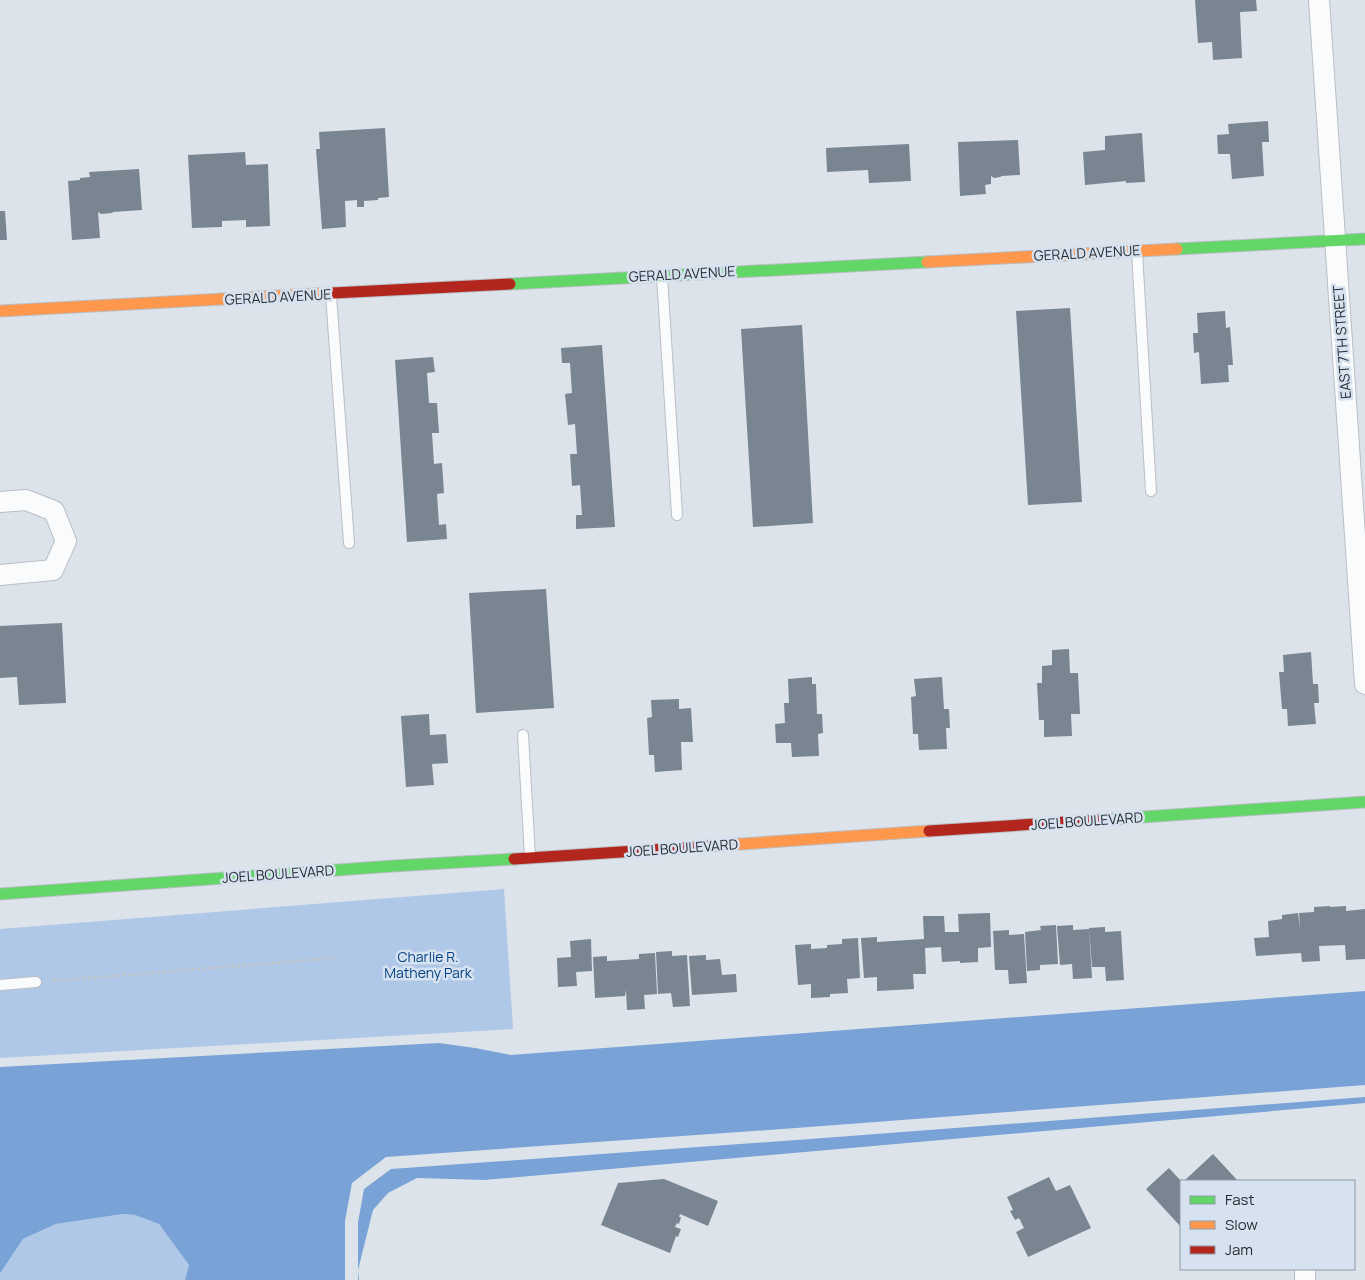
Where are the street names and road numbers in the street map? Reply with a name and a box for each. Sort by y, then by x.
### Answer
street label: GERALD AVENUE [1033,240,1141,265]
street label: GERALD AVENUE [628,261,736,286]
street label: GERALD AVENUE [224,284,332,309]
street label: EAST 7TH STREET [1328,284,1355,399]
street label: JOEL BOULEVARD [1030,807,1144,834]
street label: JOEL BOULEVARD [625,834,739,861]
street label: JOEL BOULEVARD [221,860,335,887]

